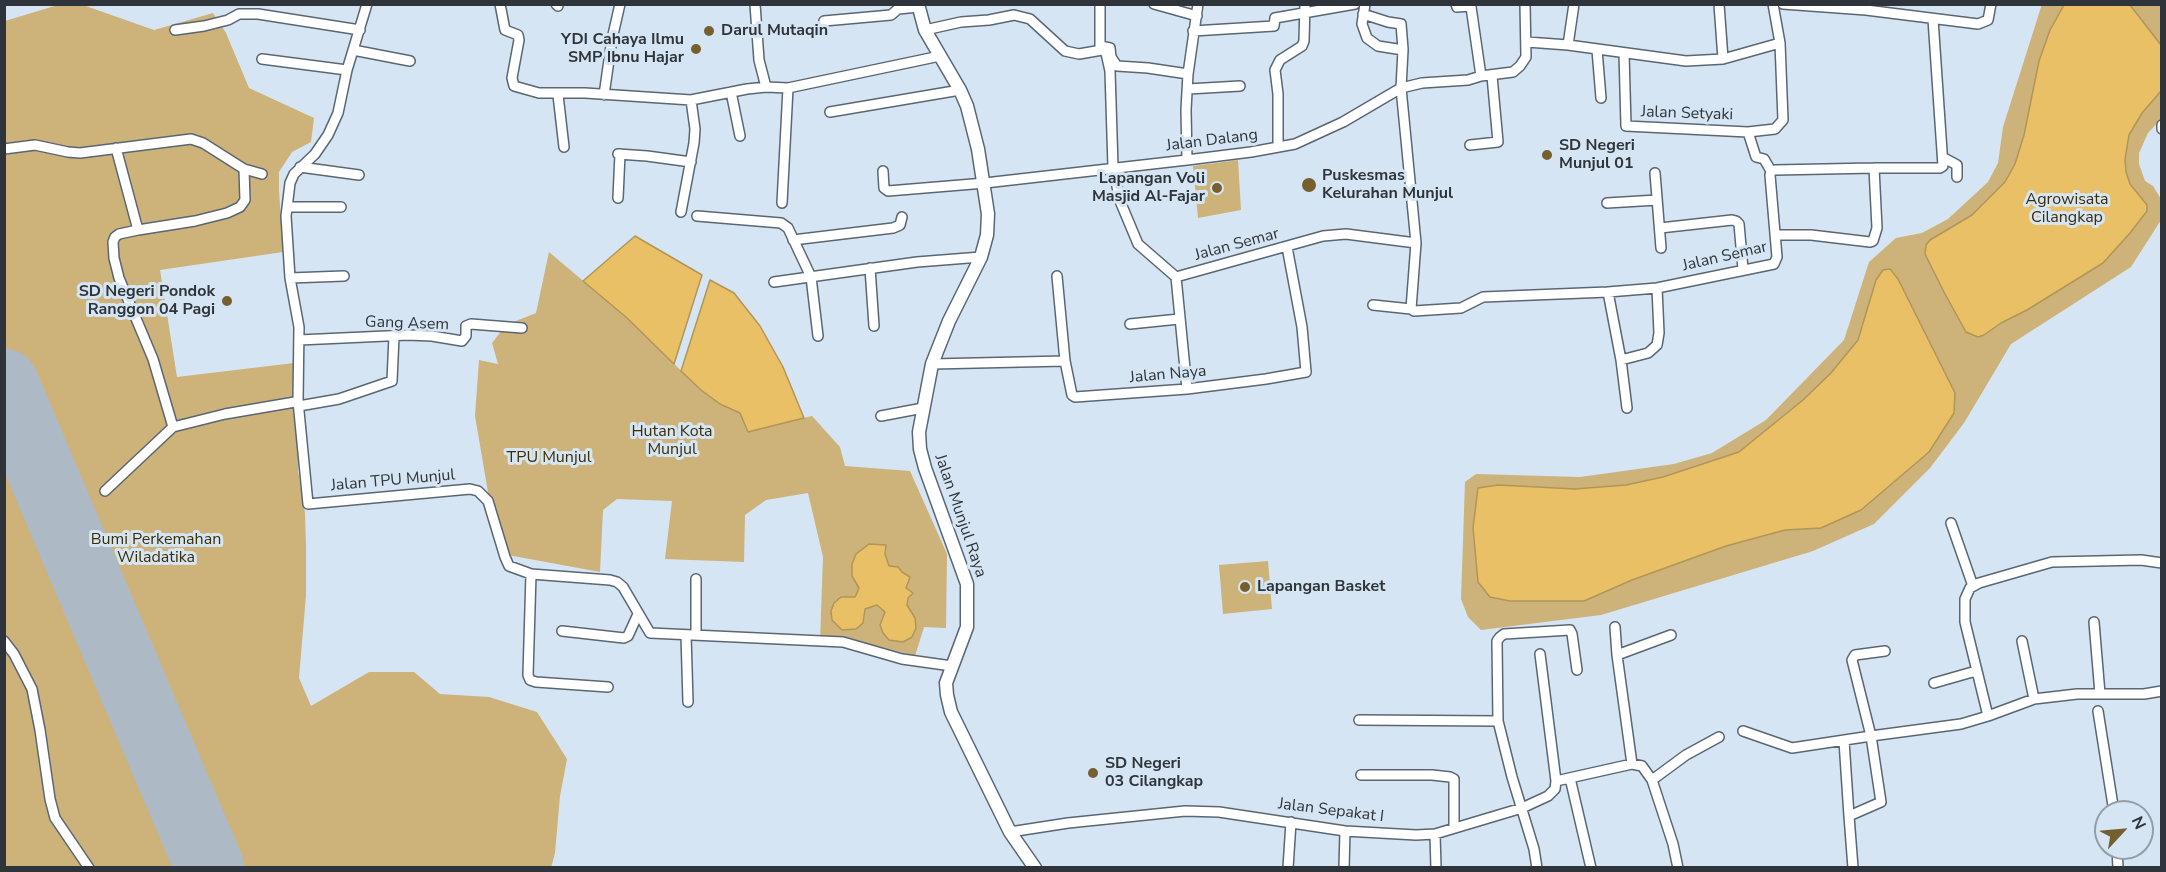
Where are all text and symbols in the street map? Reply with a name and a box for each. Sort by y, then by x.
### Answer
place label: Darul Mutaqin [721,21,828,41]
marker: Darul Mutaqin [702,24,716,38]
place label: YDI Cahaya Ilmu SMP Ibnu Hajar [561,30,684,68]
marker: YDI Cahaya Ilmu SMP Ibnu Hajar [689,42,703,56]
street label: Jalan Setyaki [1641,103,1733,125]
street label: Jalan Dalang [1165,126,1259,156]
place label: SD Negeri Munjul 01 [1559,136,1635,174]
marker: SD Negeri Munjul 01 [1540,148,1554,162]
place label: Puskesmas Kelurahan Munjul [1322,166,1453,204]
place label: Lapangan Voli Masjid Al-Fajar [1092,169,1205,207]
marker: Puskesmas Kelurahan Munjul [1300,176,1318,194]
marker: Lapangan Voli Masjid Al-Fajar [1210,181,1224,195]
park label: Agrowisata Cilangkap [2026,190,2108,228]
street label: Jalan Semar [1193,225,1281,265]
street label: Jalan Semar [1681,238,1769,276]
place label: SD Negeri Pondok Ranggon 04 Pagi [79,282,215,320]
marker: SD Negeri Pondok Ranggon 04 Pagi [220,294,234,308]
street label: Gang Asem [365,313,449,335]
street label: Jalan Naya [1129,362,1207,388]
park label: Hutan Kota Munjul [631,422,713,460]
park label: TPU Munjul [507,448,591,468]
street label: Jalan Munjul Raya [930,452,990,580]
street label: Jalan TPU Munjul [330,466,456,496]
park label: Bumi Perkemahan Wiladatika [91,530,221,568]
place label: Lapangan Basket [1257,577,1385,597]
marker: Lapangan Basket [1238,580,1252,594]
place label: SD Negeri 03 Cilangkap [1105,754,1203,792]
marker: SD Negeri 03 Cilangkap [1086,766,1100,780]
street label: Jalan Sepakat I [1277,795,1385,827]
north arrow [2094,800,2154,860]
text: N [2126,813,2151,833]

